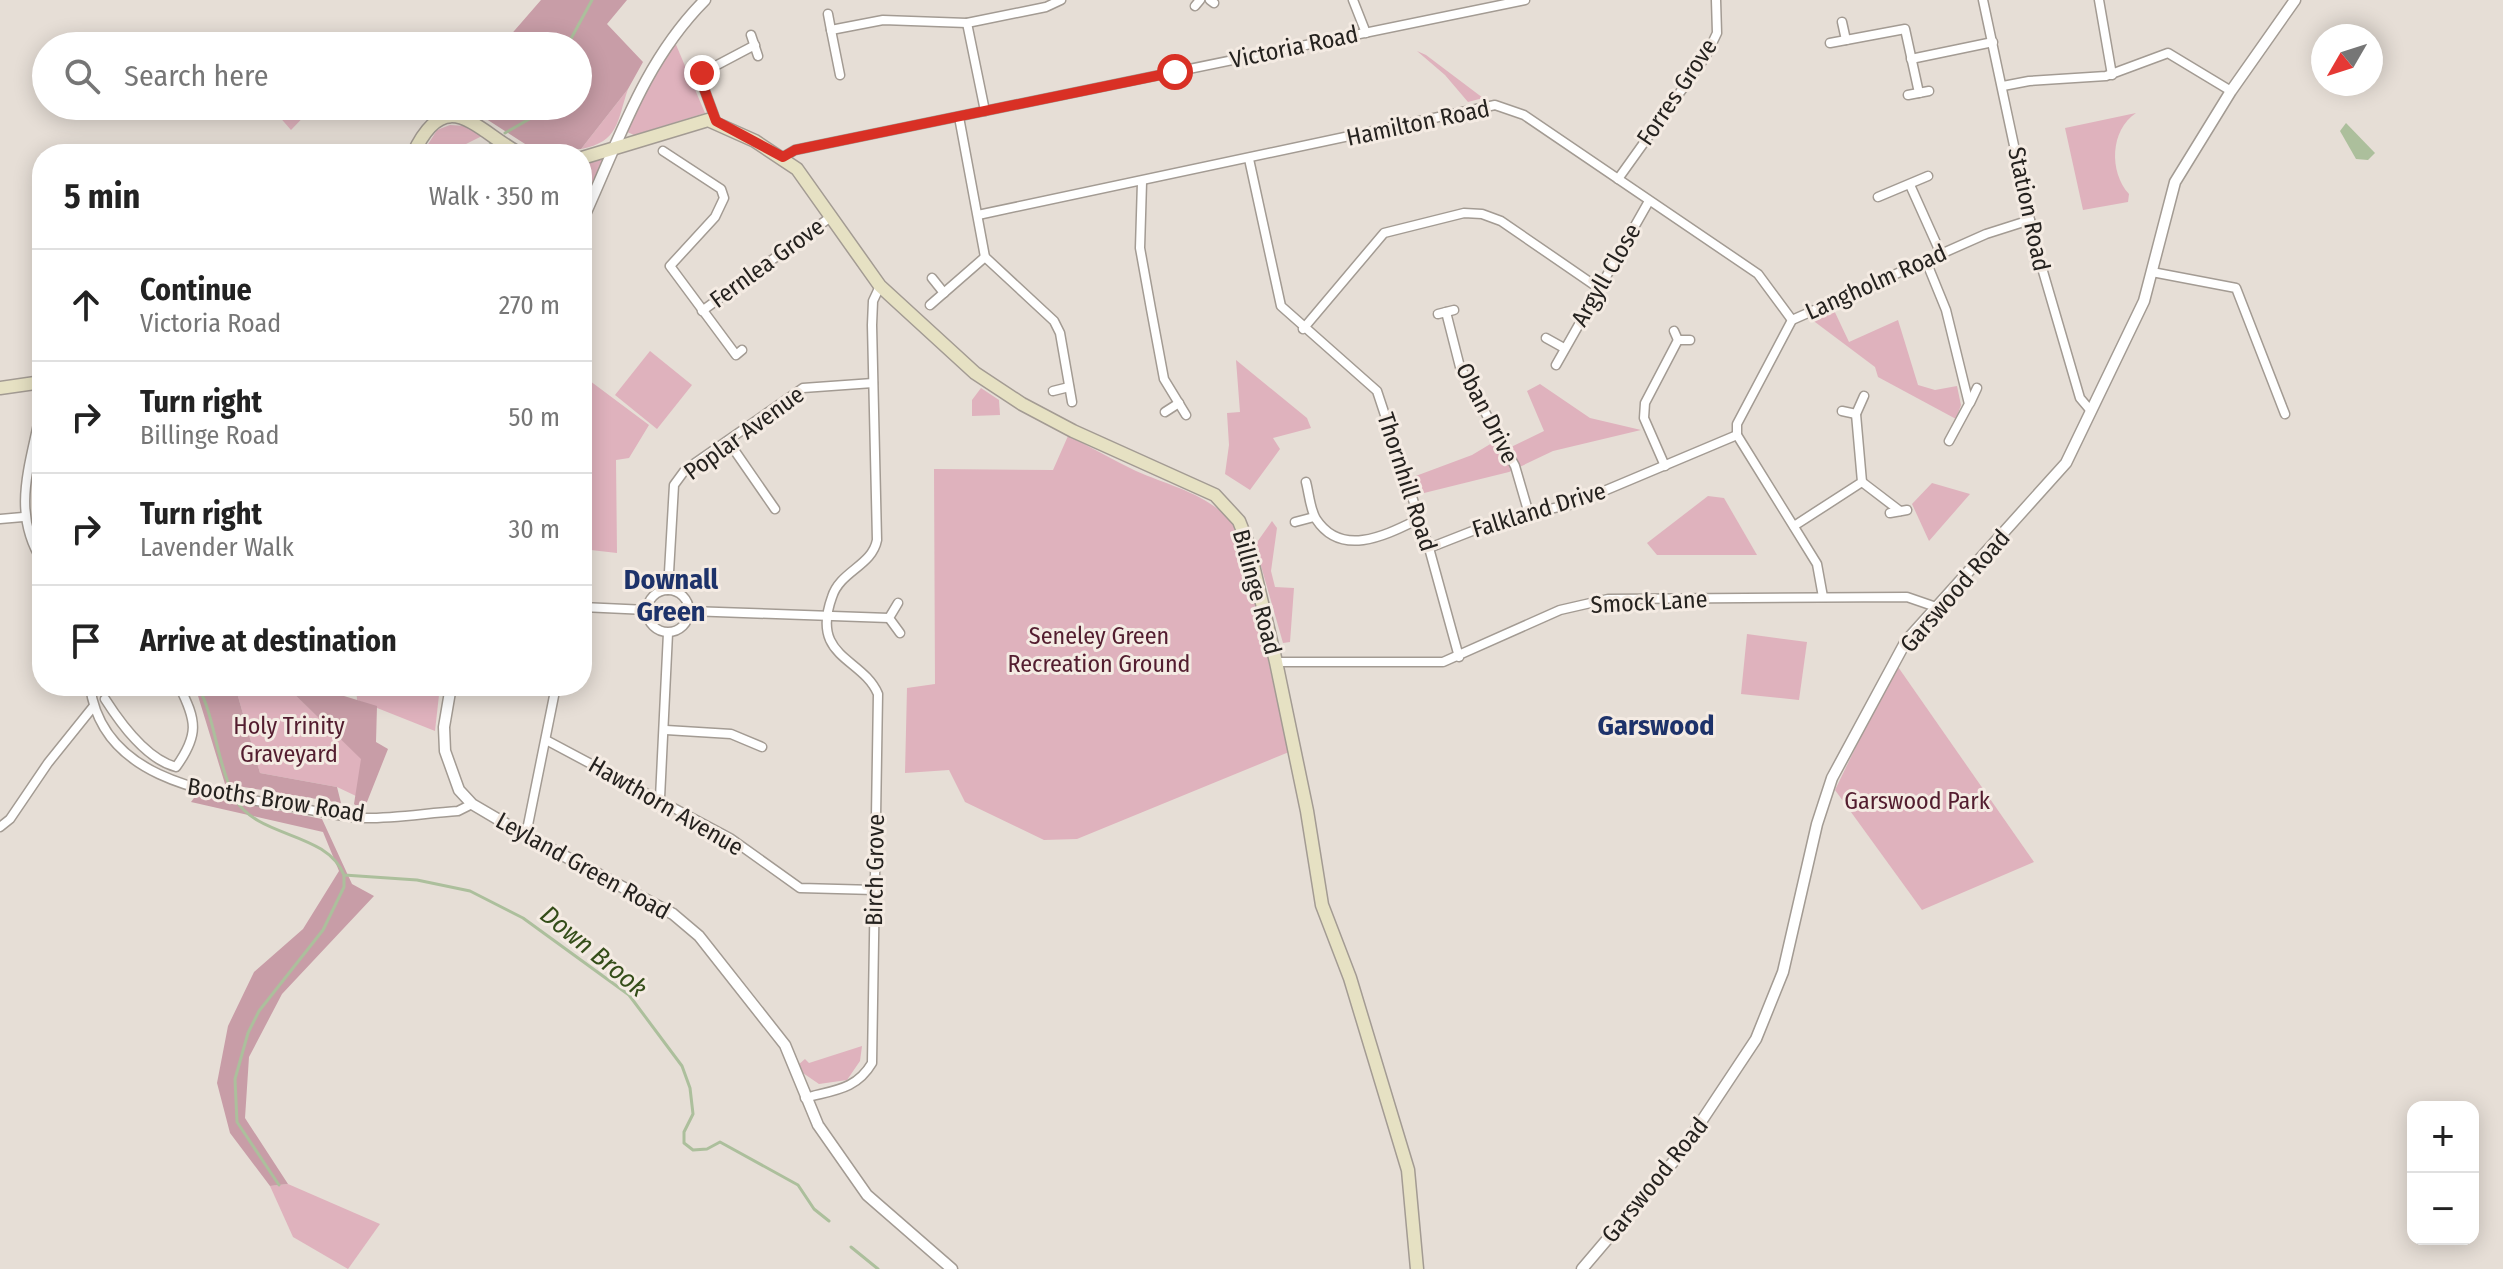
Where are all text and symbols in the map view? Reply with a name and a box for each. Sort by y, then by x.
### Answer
street label: Victoria Road [1227,20,1361,74]
north arrow [2311,24,2383,96]
search box [32,32,592,120]
street label: Forres Grove [1631,33,1723,151]
icon: search [60,54,104,98]
route start [1157,54,1193,90]
route end [684,55,720,91]
text: Search here [124,58,269,94]
street label: Hamilton Road [1344,94,1492,152]
street label: Station Road [2002,145,2056,273]
text: 5 min [64,176,140,217]
text: Walk · 350 m [429,181,560,212]
street label: Fernlea Grove [704,212,830,314]
street label: Argyll Close [1565,219,1647,331]
street label: Langholm Road [1801,238,1951,326]
text: Continue [140,272,252,308]
icon: ahead [64,283,108,327]
text: 270 m [499,290,560,321]
text: Victoria Road [140,308,281,339]
street label: Oban Drive [1450,358,1524,468]
street label: Poplar Avenue [679,380,809,486]
text: Turn right [140,384,262,420]
icon: right [64,395,108,439]
text: 50 m [508,402,560,433]
street label: Thornhill Road [1371,409,1443,555]
text: Billinge Road [140,420,279,451]
street label: Falkland Drive [1469,476,1609,544]
text: Turn right [140,496,262,532]
icon: right [64,507,108,551]
text: 30 m [509,514,560,545]
street label: Garswood Road [1894,524,2016,658]
street label: Billinge Road [1227,526,1287,658]
text: Lavender Walk [140,532,294,563]
district label: Downall Green [624,563,719,628]
street label: Smock Lane [1590,585,1708,619]
icon: arrive [64,619,108,663]
park label: Seneley Green Recreation Ground [1008,622,1190,678]
text: Arrive at destination [140,623,397,659]
district label: Garswood [1598,709,1714,742]
park label: Holy Trinity Graveyard [233,712,345,768]
street label: Hawthorn Avenue [584,750,748,862]
street label: Booths Brow Road [185,772,367,828]
park label: Garswood Park [1844,787,1991,815]
street label: Leyland Green Road [491,807,675,925]
street label: Birch Grove [860,814,890,926]
water label: Down Brook [534,899,653,1004]
map controls [2407,1101,2479,1245]
button: + [2407,1101,2479,1173]
street label: Garswood Road [1596,1112,1714,1248]
button: − [2407,1173,2479,1245]

